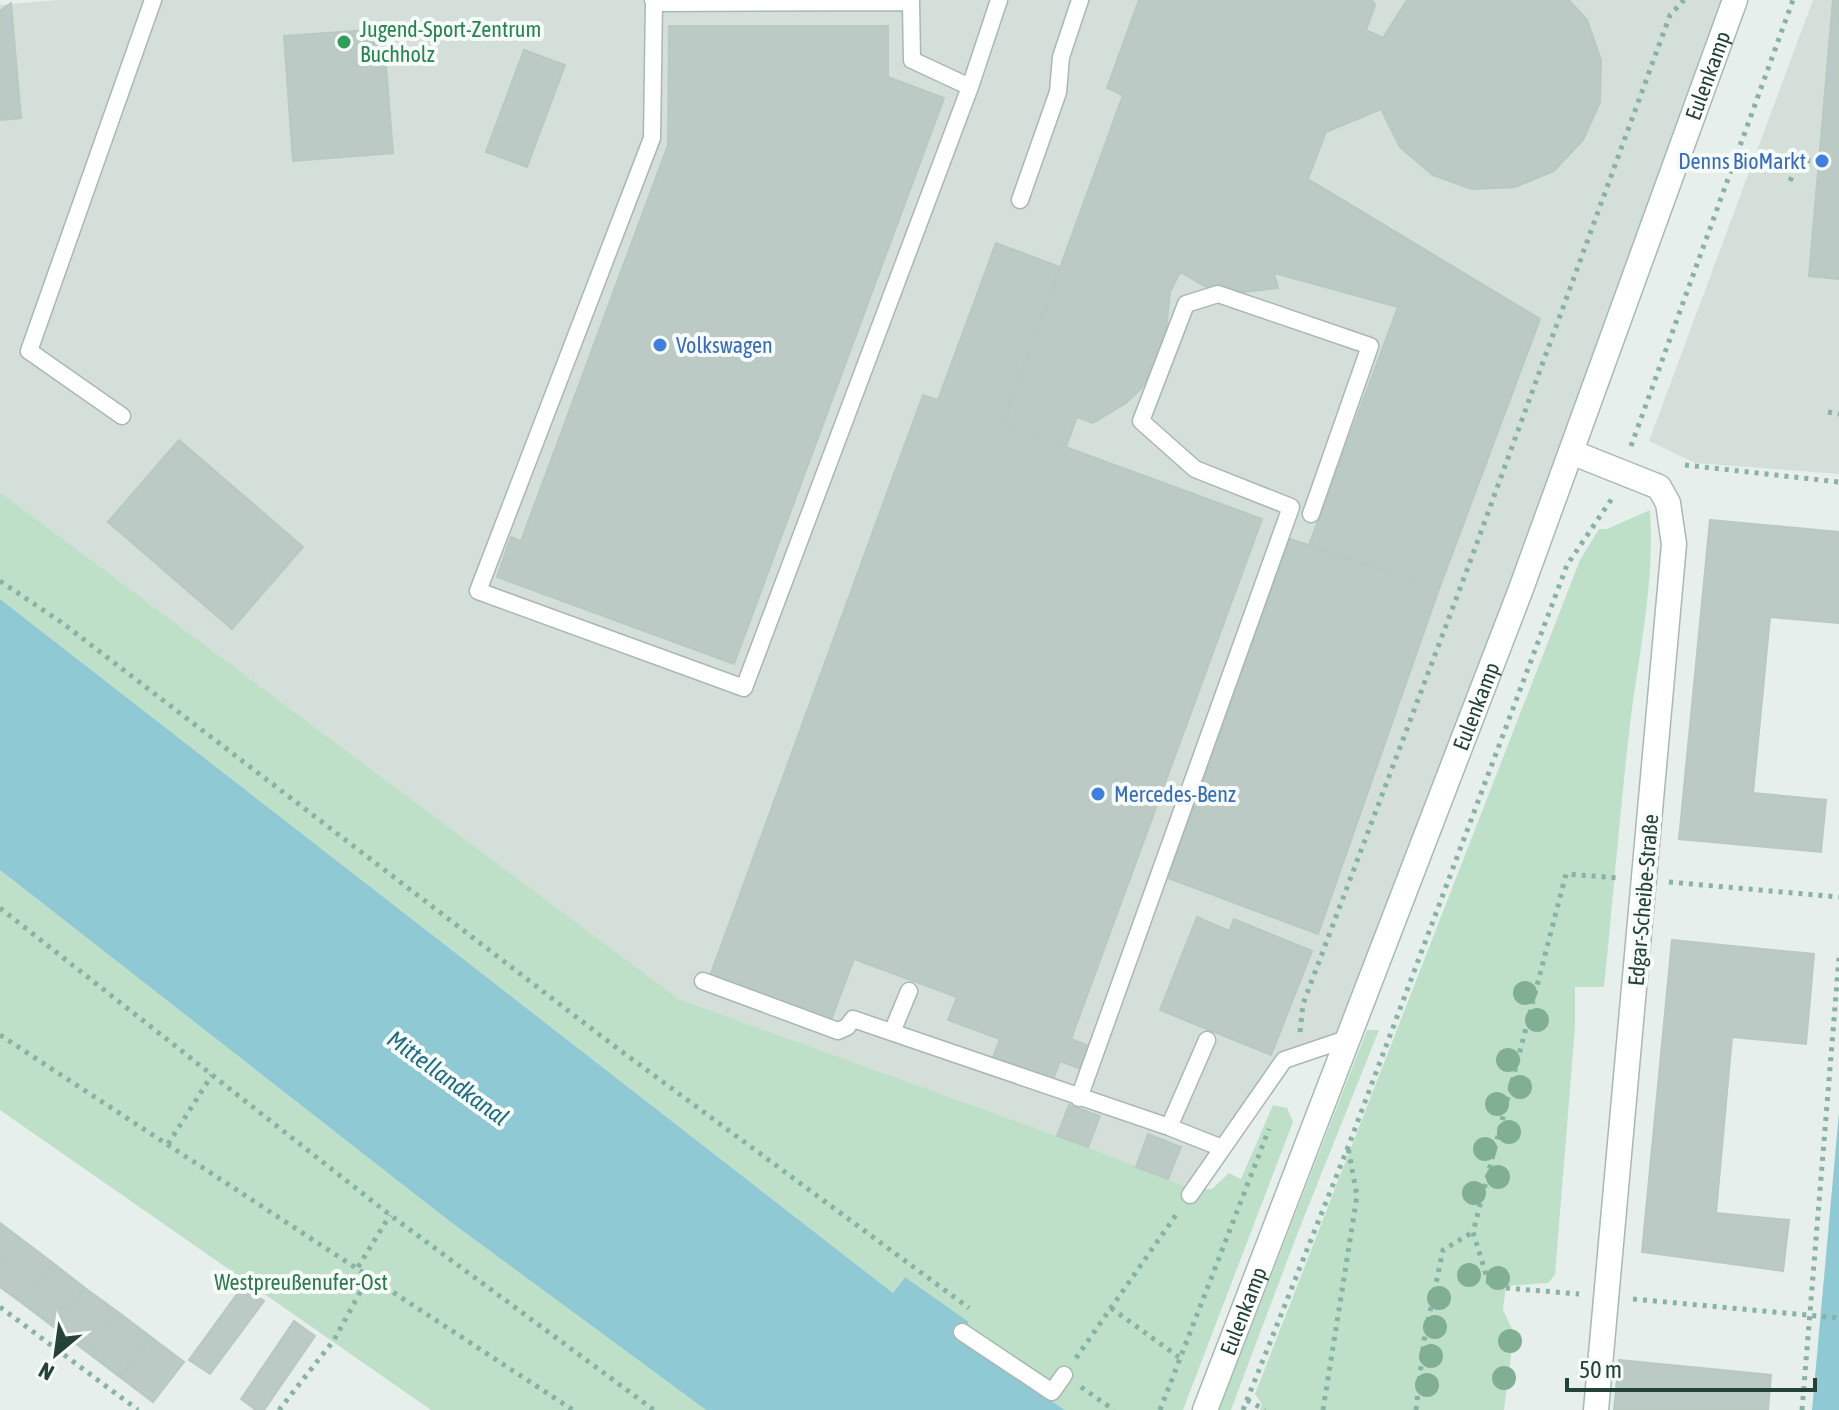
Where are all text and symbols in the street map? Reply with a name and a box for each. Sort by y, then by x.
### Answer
place label: Jugend-Sport-Zentrum Buchholz [360,16,541,67]
street label: Eulenkamp [1680,28,1736,123]
marker: Jugend-Sport-Zentrum Buchholz [335,33,353,51]
place label: Denns BioMarkt [1678,148,1806,174]
marker: Denns BioMarkt [1813,152,1831,170]
place label: Volkswagen [676,332,773,358]
marker: Volkswagen [651,336,669,354]
street label: Eulenkamp [1447,658,1505,754]
place label: Mercedes-Benz [1114,781,1236,807]
marker: Mercedes-Benz [1089,785,1107,803]
street label: Edgar-Scheibe-Straße [1623,813,1663,987]
water label: Mittellandkanal [382,1025,514,1131]
street label: Eulenkamp [1214,1263,1272,1359]
park label: Westpreußenufer-Ost [214,1269,388,1295]
north arrow [16,1314,96,1394]
scale bar [1567,1342,1815,1392]
text: 50 m [1579,1356,1622,1383]
text: N [34,1357,58,1386]

